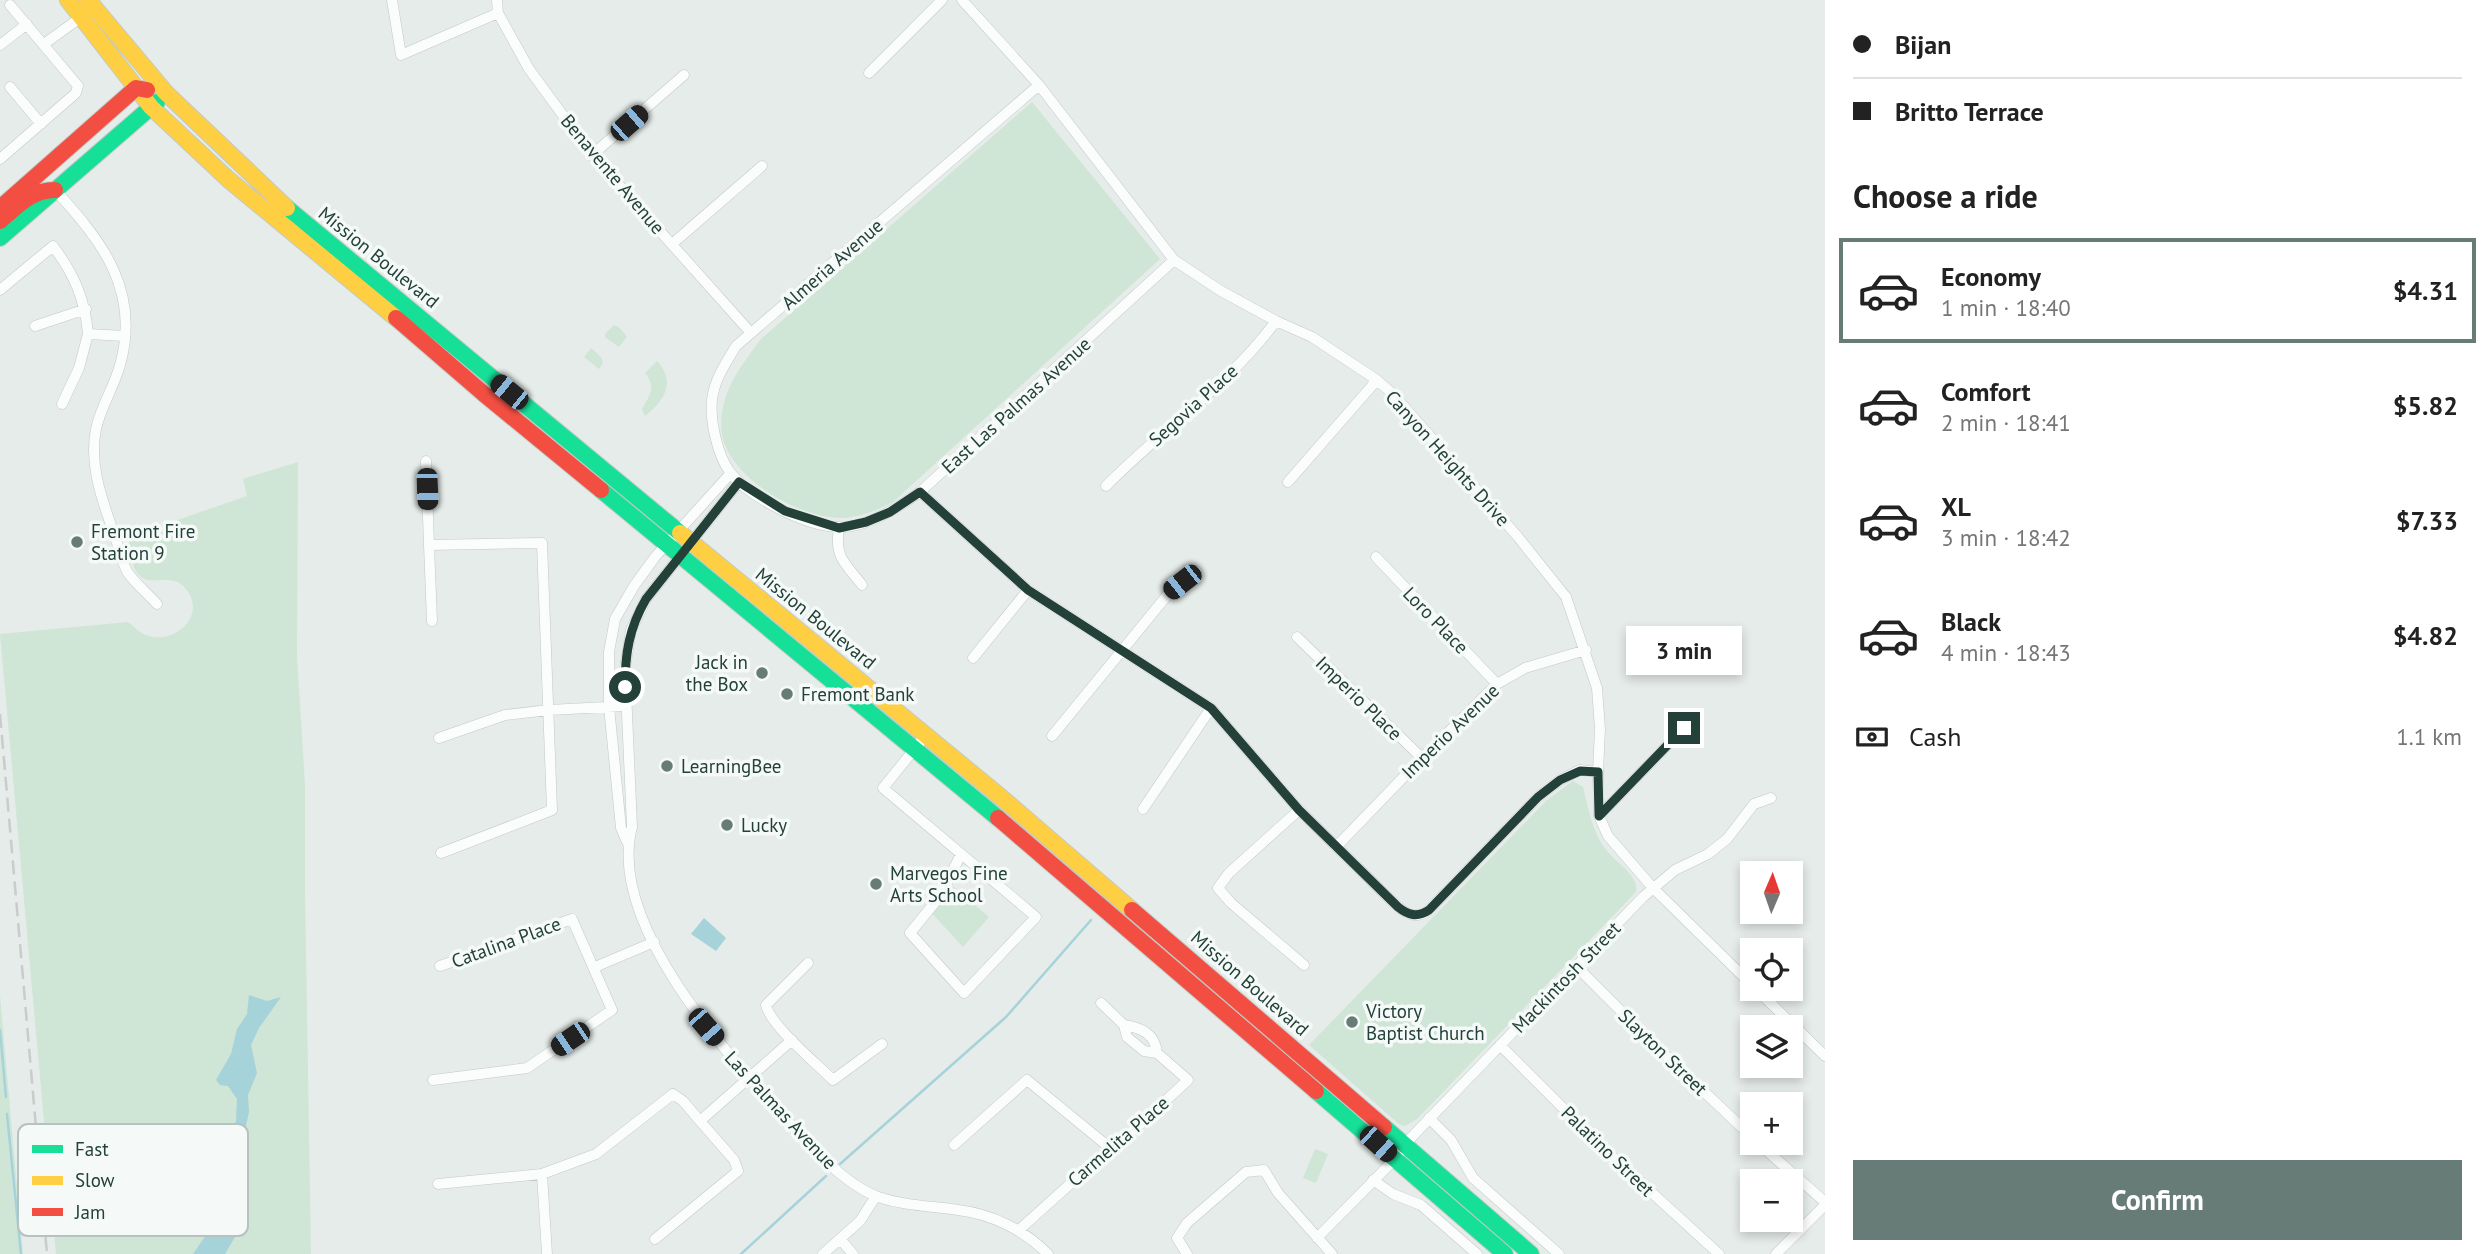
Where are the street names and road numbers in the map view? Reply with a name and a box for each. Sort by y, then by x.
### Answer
street label: Benavente Avenue [556,109,670,239]
street label: Mission Boulevard [314,201,444,313]
street label: Almeria Avenue [776,213,888,315]
street label: East Las Palmas Avenue [936,332,1096,478]
street label: Segovia Place [1143,359,1243,451]
street label: Canyon Heights Drive [1381,385,1515,531]
street label: Mission Boulevard [751,562,881,674]
street label: Loro Place [1398,581,1474,659]
street label: Imperio Place [1311,651,1407,745]
street label: Imperio Avenue [1396,678,1504,784]
street label: Catalina Place [448,911,564,973]
street label: Mackintosh Street [1507,916,1626,1038]
street label: Mission Boulevard [1186,925,1314,1041]
street label: Slayton Street [1614,1004,1713,1101]
street label: Las Palmas Avenue [720,1046,842,1174]
street label: Carmelita Place [1062,1090,1174,1192]
street label: Palatino Street [1556,1101,1660,1202]

